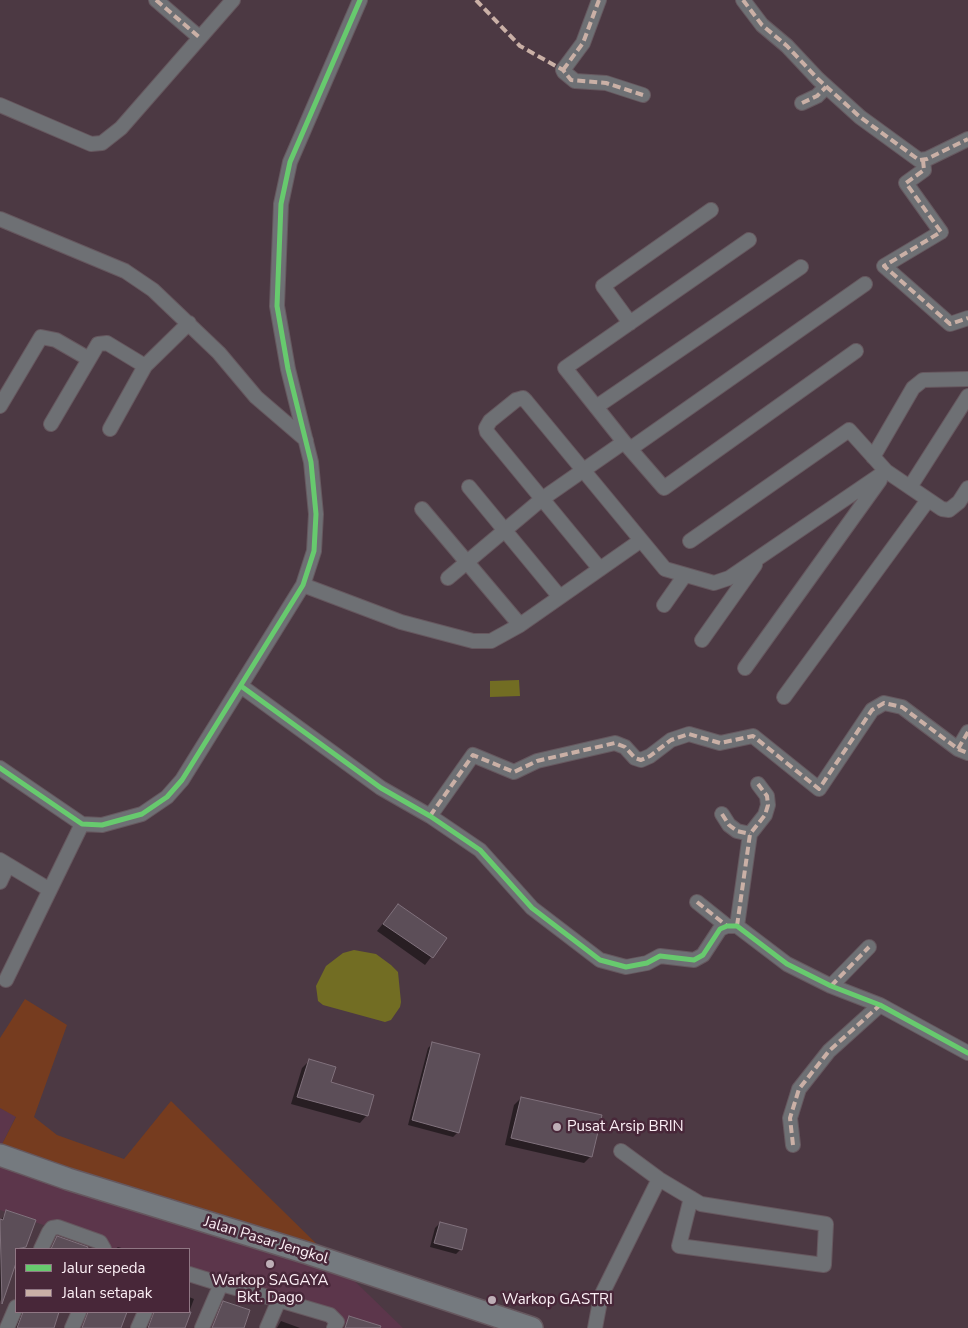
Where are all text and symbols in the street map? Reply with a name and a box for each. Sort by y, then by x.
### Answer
place label: Pusat Arsip BRIN [567,1118,684,1136]
marker: Pusat Arsip BRIN [551,1121,563,1133]
street label: Jalan Pasar Jengkol [202,1213,330,1269]
legend [15,1248,190,1313]
text: Jalur sepeda [62,1258,146,1278]
marker: Warkop SAGAYA Bkt. Dago [264,1258,276,1270]
place label: Warkop SAGAYA Bkt. Dago [212,1272,328,1307]
text: Jalan setapak [62,1283,152,1303]
place label: Warkop GASTRI [502,1291,613,1309]
marker: Warkop GASTRI [486,1294,498,1306]

